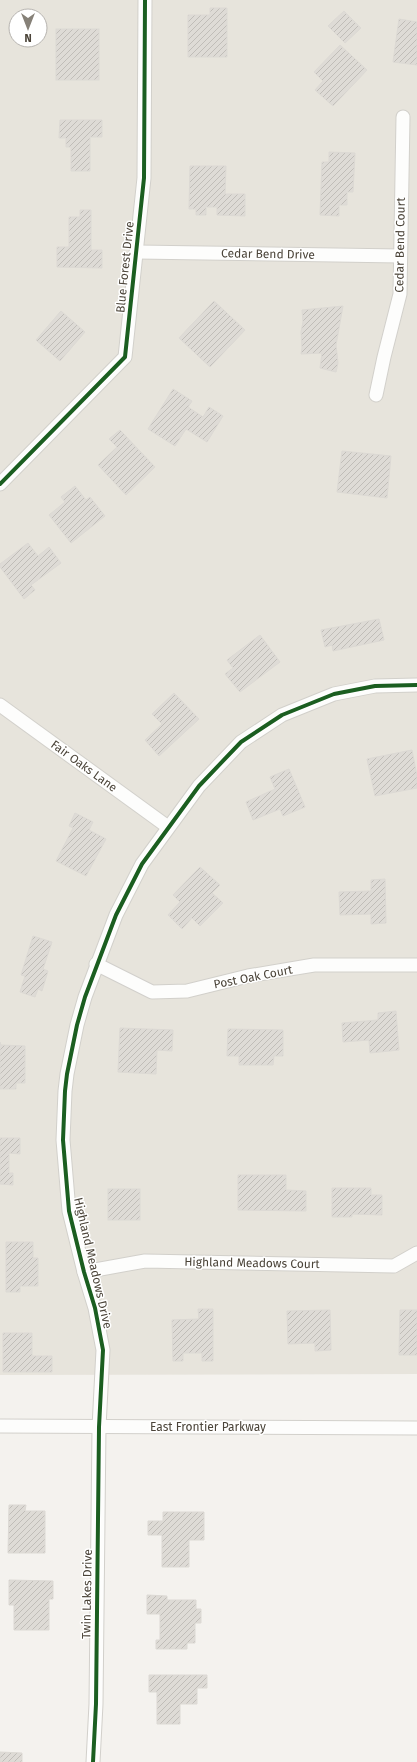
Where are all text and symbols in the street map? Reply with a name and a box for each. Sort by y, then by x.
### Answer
north arrow [8,8,48,48]
text: N [24,31,32,44]
street label: Cedar Bend Court [392,197,408,293]
street label: Blue Forest Drive [113,220,137,314]
street label: Cedar Bend Drive [221,246,315,262]
street label: Fair Oaks Lane [48,737,120,795]
street label: Post Oak Court [212,962,294,992]
street label: Highland Meadows Drive [71,1196,115,1330]
street label: Highland Meadows Court [184,1255,321,1271]
street label: East Frontier Parkway [150,1420,266,1434]
street label: Twin Lakes Drive [79,1549,95,1639]

